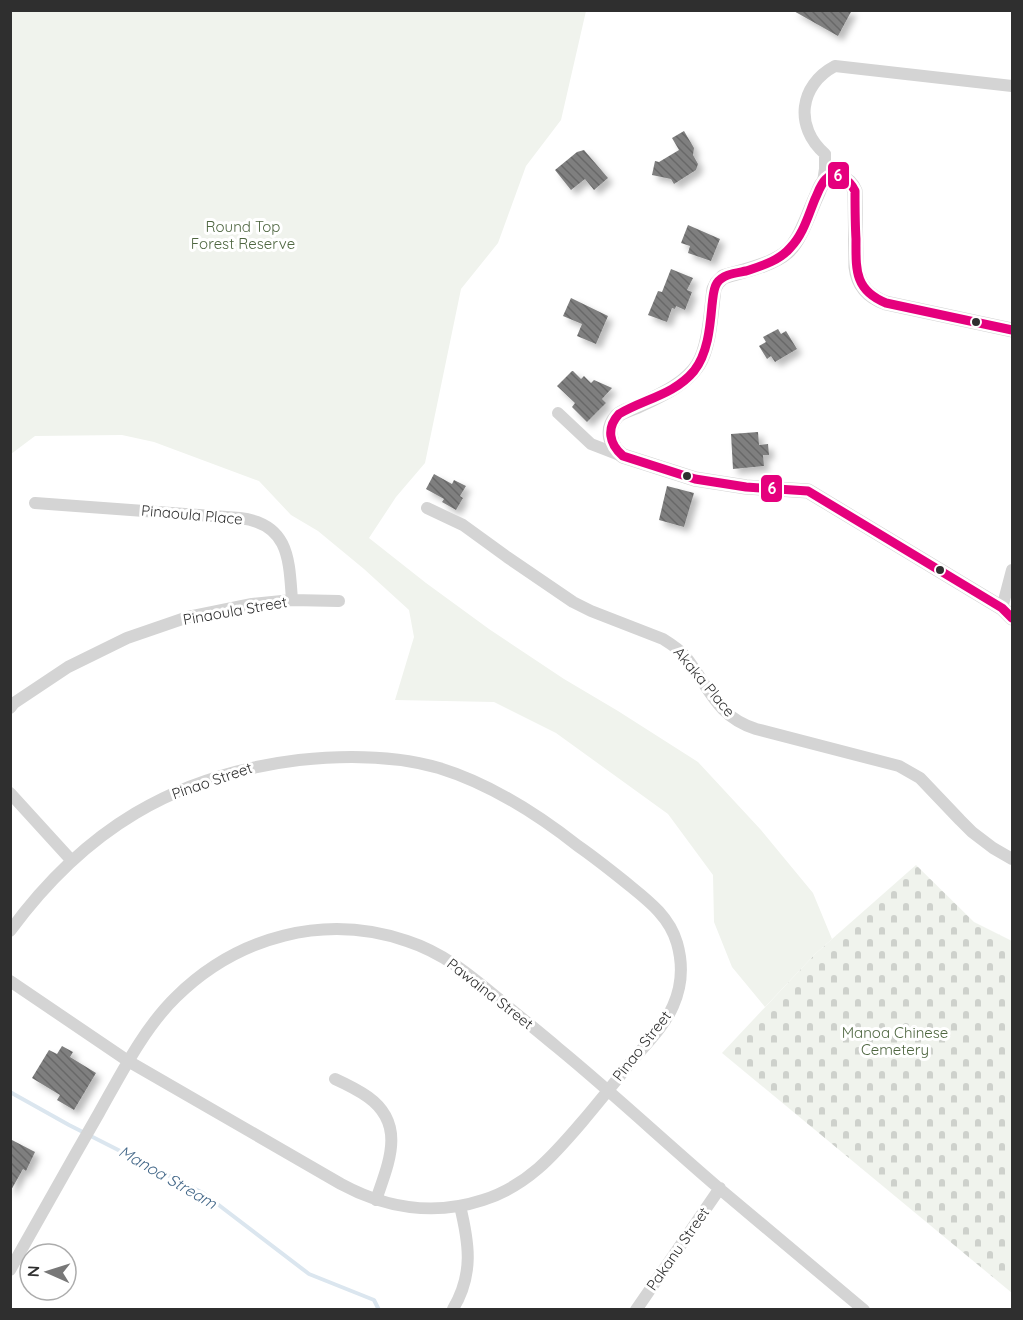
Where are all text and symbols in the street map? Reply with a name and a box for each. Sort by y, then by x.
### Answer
line badge: 6 [827,161,850,190]
text: 6 [834,165,843,185]
park label: Round Top Forest Reserve [191,217,295,253]
unlabelled marker [970,316,982,328]
unlabelled marker [681,470,693,482]
line badge: 6 [760,474,783,503]
text: 6 [768,478,777,498]
street label: Pinaoula Place [140,501,244,528]
unlabelled marker [934,564,946,576]
street label: Pinaoula Street [181,592,288,629]
street label: Akaka Place [670,643,739,721]
street label: Pinao Street [169,758,255,803]
street label: Pawaina Street [443,954,537,1033]
street label: Pinao Street [608,1007,675,1085]
park label: Manoa Chinese Cemetery [842,1023,948,1059]
water label: Manoa Stream [116,1141,221,1213]
street label: Pakanu Street [642,1203,713,1294]
north arrow [18,1242,78,1302]
text: N [23,1265,43,1278]

